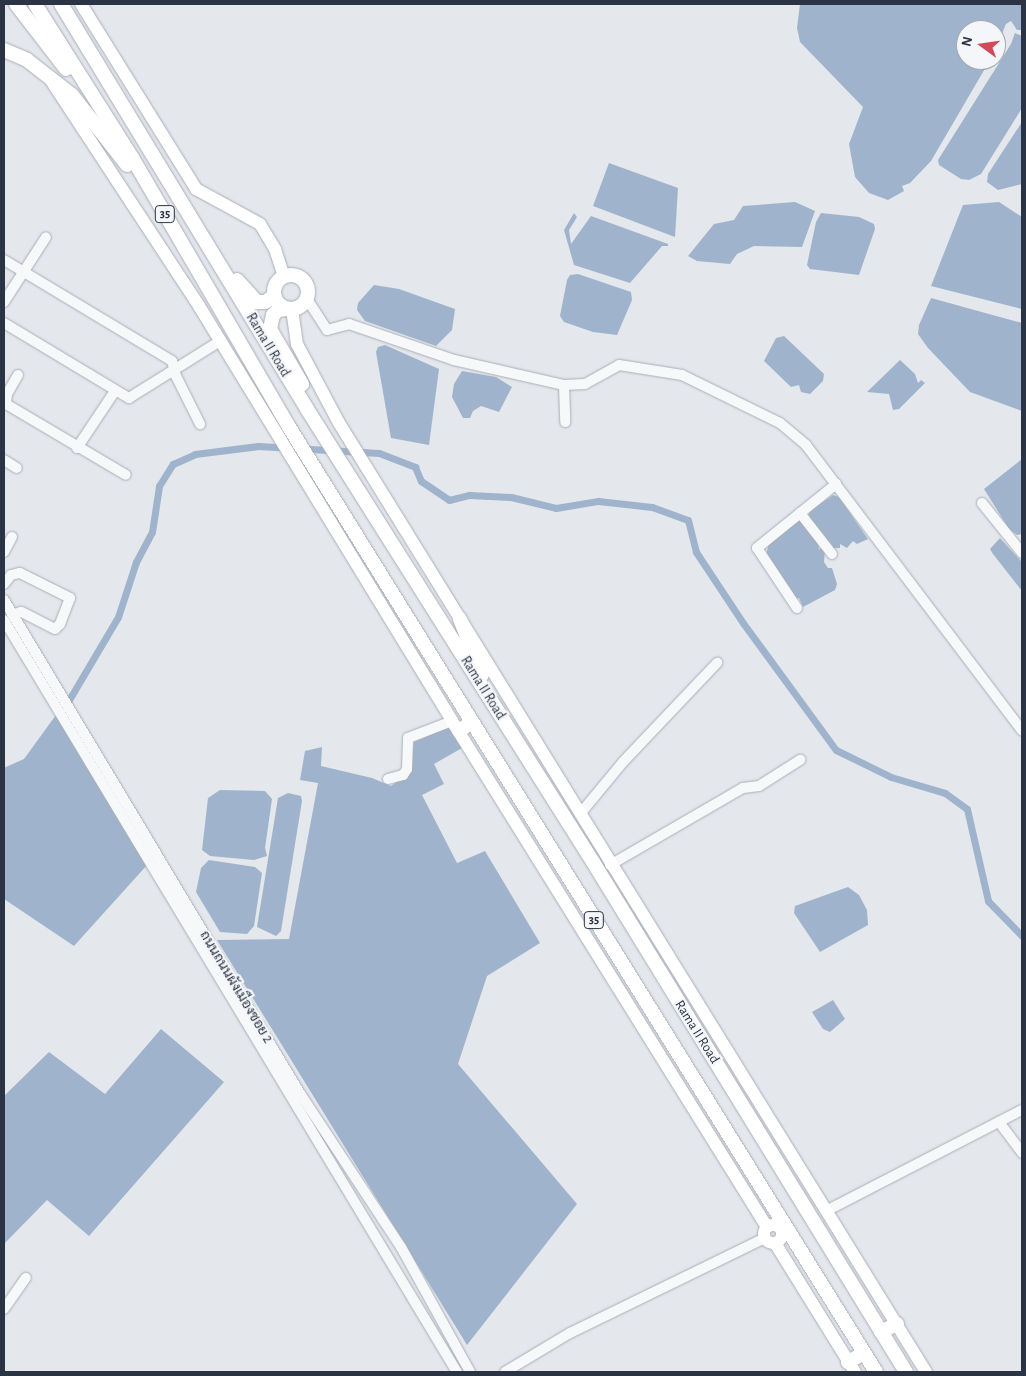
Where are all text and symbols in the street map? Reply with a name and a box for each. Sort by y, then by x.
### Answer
north arrow [956,20,1006,70]
text: N [959,35,975,48]
road number: 35 [154,204,176,223]
street label: Rama II Road [242,310,294,380]
street label: Rama II Road [457,653,509,723]
road number: 35 [583,910,605,930]
street label: ถนนถนนผังเมืองซอย 2 [196,928,276,1046]
street label: Rama II Road [671,997,723,1067]

